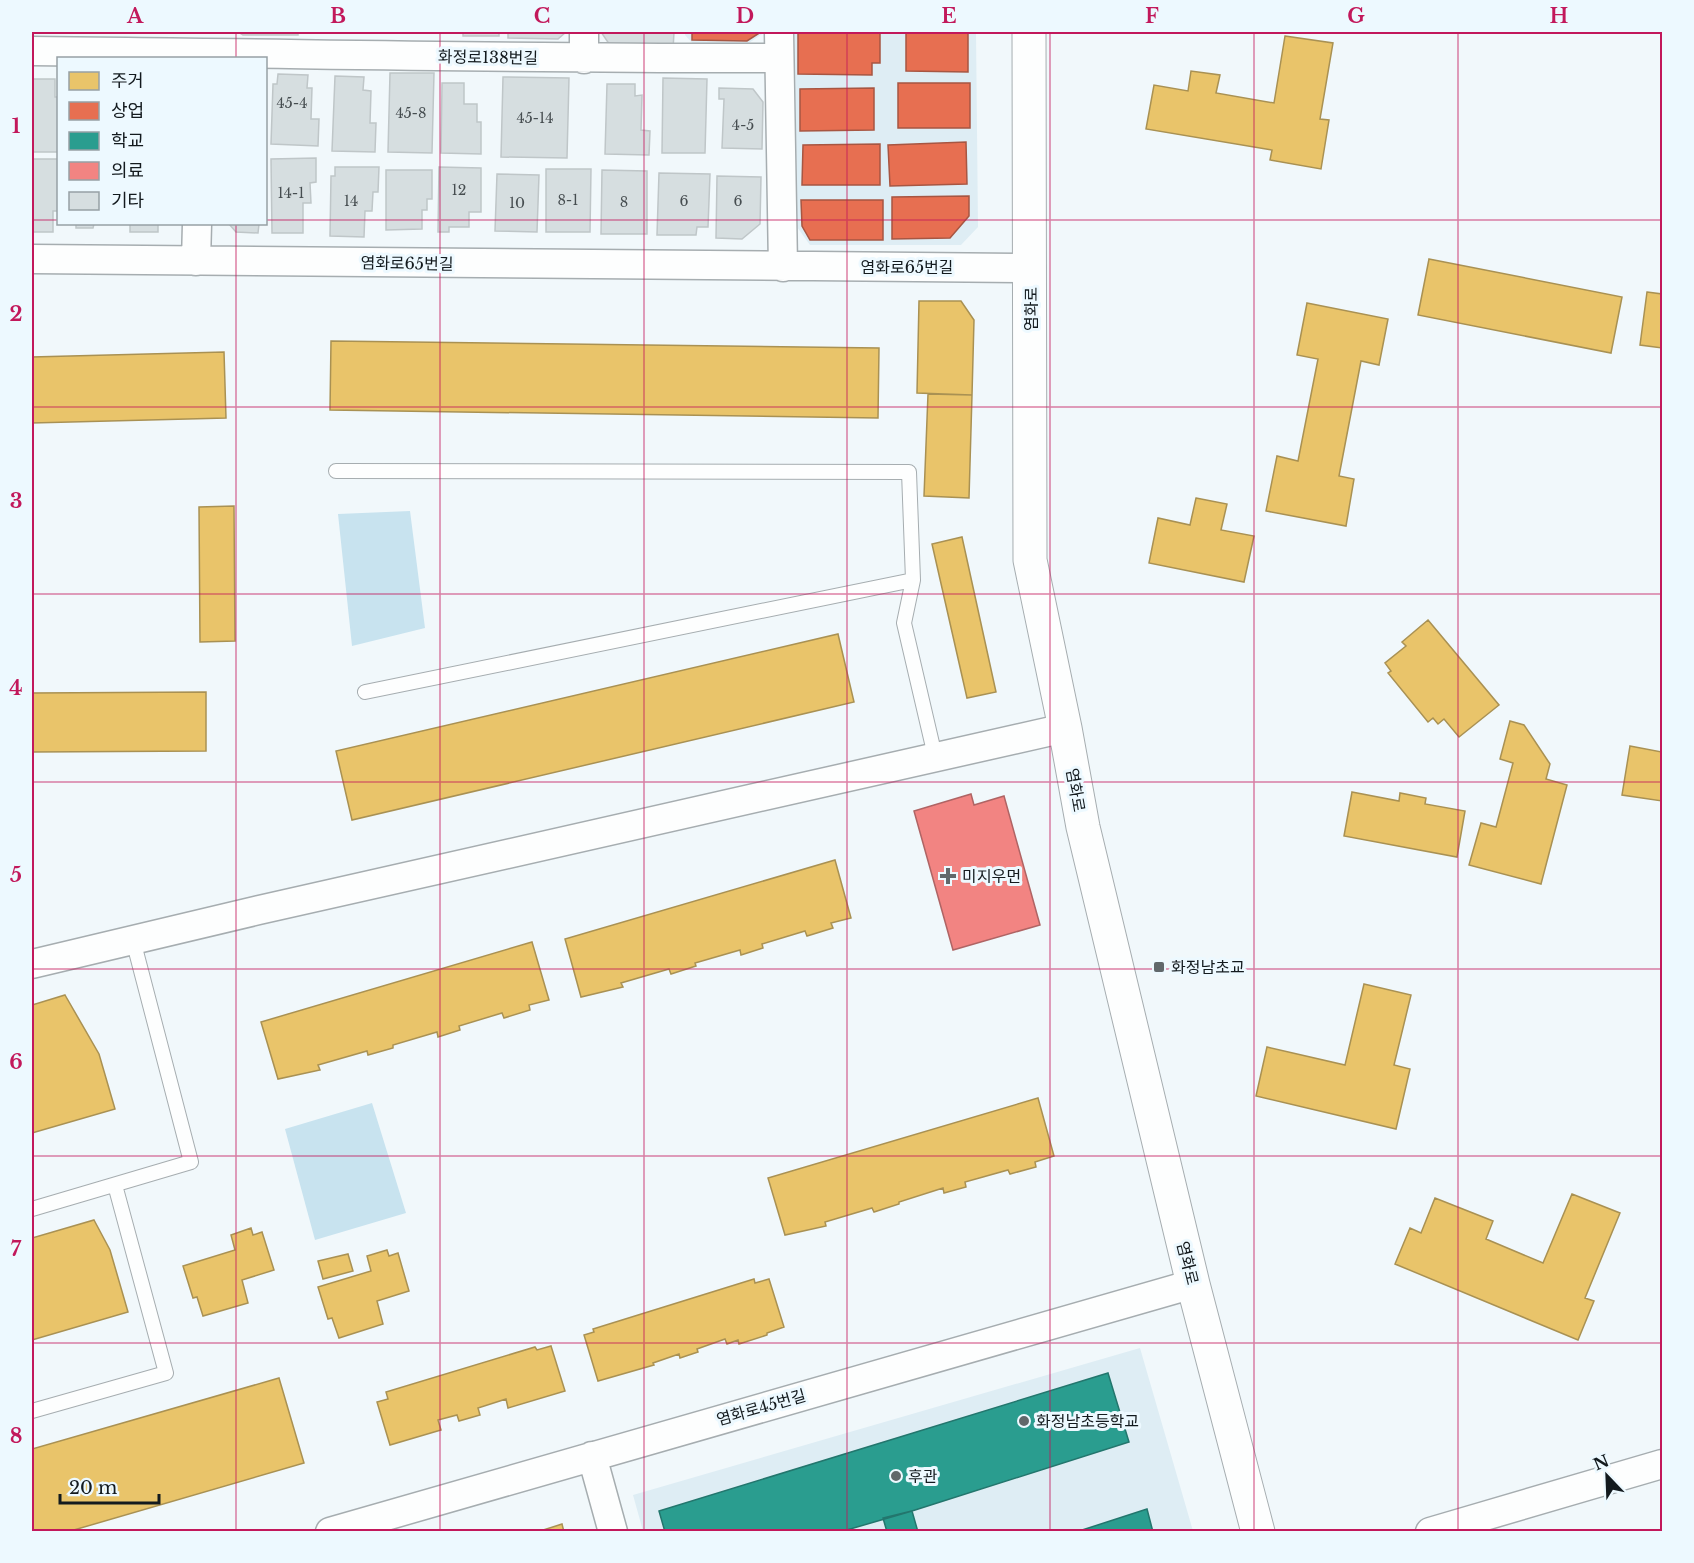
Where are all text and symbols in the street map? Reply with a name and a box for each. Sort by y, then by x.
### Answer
text: A [126,4,144,28]
text: B [330,4,346,28]
text: C [534,4,550,28]
text: D [736,4,754,28]
text: E [941,4,957,28]
text: F [1145,4,1159,28]
text: G [1347,4,1365,28]
text: H [1550,4,1569,28]
street label: 화정로138번길 [438,46,538,68]
legend [57,57,267,225]
text: 주거 [111,70,144,92]
house number: 45-4 [277,94,307,112]
text: 상업 [111,100,144,122]
house number: 45-8 [395,104,427,122]
house number: 45-14 [516,109,554,127]
text: 1 [12,114,21,138]
house number: 4-5 [732,116,754,134]
text: 학교 [111,130,144,152]
text: 의료 [111,160,144,182]
house number: 12 [452,181,466,199]
house number: 14-1 [277,184,305,202]
text: 기타 [111,190,145,212]
house number: 8-1 [557,191,579,209]
house number: 14 [344,192,358,210]
house number: 6 [679,192,689,210]
house number: 6 [733,192,743,210]
house number: 8 [620,193,628,211]
house number: 10 [509,194,525,212]
street label: 염화로65번길 [360,252,454,274]
street label: 염화로65번길 [861,257,953,277]
street label: 염화로 [1021,287,1041,331]
text: 2 [9,302,23,326]
text: 3 [10,489,22,513]
text: 4 [9,676,23,700]
street label: 염화로 [1062,767,1090,814]
text: 5 [10,863,22,887]
place label: 미지우먼 [962,866,1021,886]
marker: 미지우먼 [939,867,957,885]
place label: 화정남초교 [1171,957,1245,977]
marker: 화정남초교 [1152,960,1166,974]
text: 6 [9,1050,23,1074]
text: 7 [11,1237,22,1261]
street label: 염화로 [1173,1239,1203,1287]
street label: 염화로45번길 [714,1385,808,1429]
place label: 화정남초등학교 [1036,1411,1139,1431]
marker: 화정남초등학교 [1017,1414,1031,1428]
text: 8 [10,1424,22,1448]
north arrow [1577,1446,1637,1506]
text: N [1590,1450,1612,1474]
place label: 후관 [908,1466,938,1486]
scale bar [60,1467,159,1505]
marker: 후관 [889,1469,903,1483]
text: 20 m [69,1477,117,1499]

